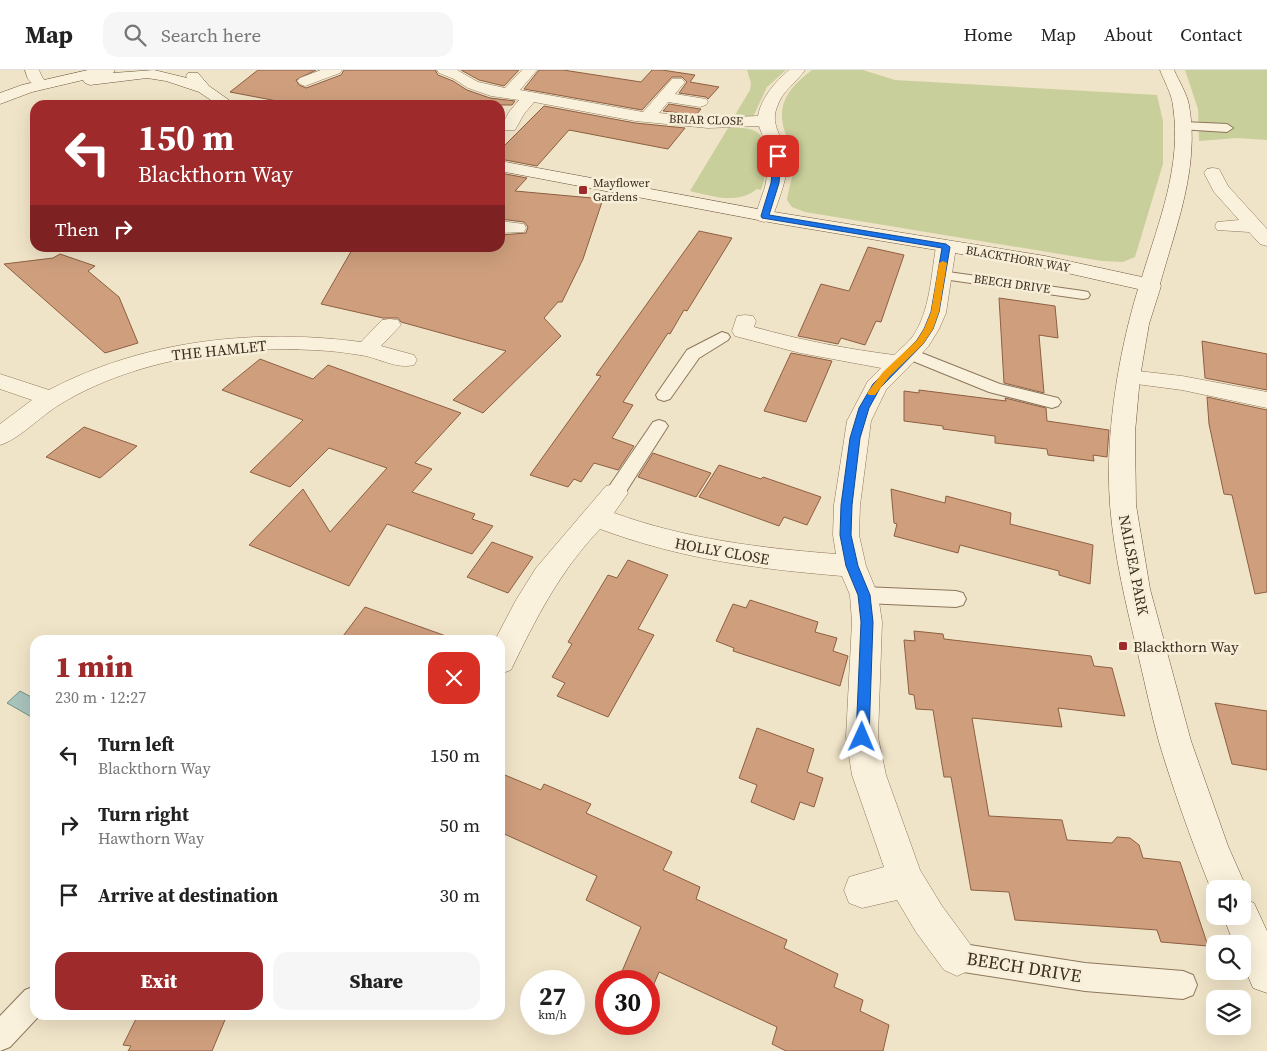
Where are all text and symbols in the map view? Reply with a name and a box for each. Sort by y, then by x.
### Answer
search box [103,12,453,57]
text: Map [25,18,73,51]
icon: search [121,21,149,49]
text: Search here [161,22,261,48]
text: Home [964,22,1013,47]
text: Map [1041,22,1076,47]
text: About [1104,22,1152,47]
text: Contact [1180,22,1242,47]
street label: BRIAR CLOSE [669,111,743,129]
text: 150 m [138,114,234,162]
icon: left [55,120,120,185]
pin [757,135,799,177]
icon: arrive [764,142,792,170]
text: Blackthorn Way [138,159,293,189]
place label: Mayflower Gardens [593,175,650,205]
marker: Mayflower Gardens [577,184,589,196]
icon: right [109,215,137,243]
text: Then [55,216,99,242]
street label: BLACKTHORN WAY [964,242,1072,276]
street label: BEECH DRIVE [973,271,1051,297]
street label: THE HAMLET [170,335,268,365]
street label: NAILSEA PARK [1114,513,1154,617]
street label: HOLLY CLOSE [673,532,771,570]
place label: Blackthorn Way [1133,636,1239,657]
marker: Blackthorn Way [1117,640,1129,652]
text: 1 min [55,646,133,687]
button: close [428,652,480,704]
text: 230 m · 12:27 [55,686,146,708]
position arrow [835,710,887,762]
text: Turn left [98,731,174,757]
icon: left [55,741,83,769]
text: 150 m [430,742,480,768]
text: Blackthorn Way [98,757,211,779]
text: Turn right [98,801,189,827]
icon: right [55,811,83,839]
text: 50 m [439,812,480,838]
text: Hawthorn Way [98,827,204,849]
map controls [1206,880,1251,1035]
button: sound [1206,880,1251,925]
icon: arrive [55,881,83,909]
text: Arrive at destination [98,882,278,908]
text: 30 m [439,882,480,908]
button: search [1206,935,1251,980]
street label: BEECH DRIVE [965,946,1083,988]
button: Exit [55,952,263,1010]
button: Share [273,952,480,1010]
speed limit sign: 30 [595,970,660,1035]
text: 27 [539,979,566,1013]
button: layers [1206,990,1251,1035]
text: km/h [538,1007,567,1023]

